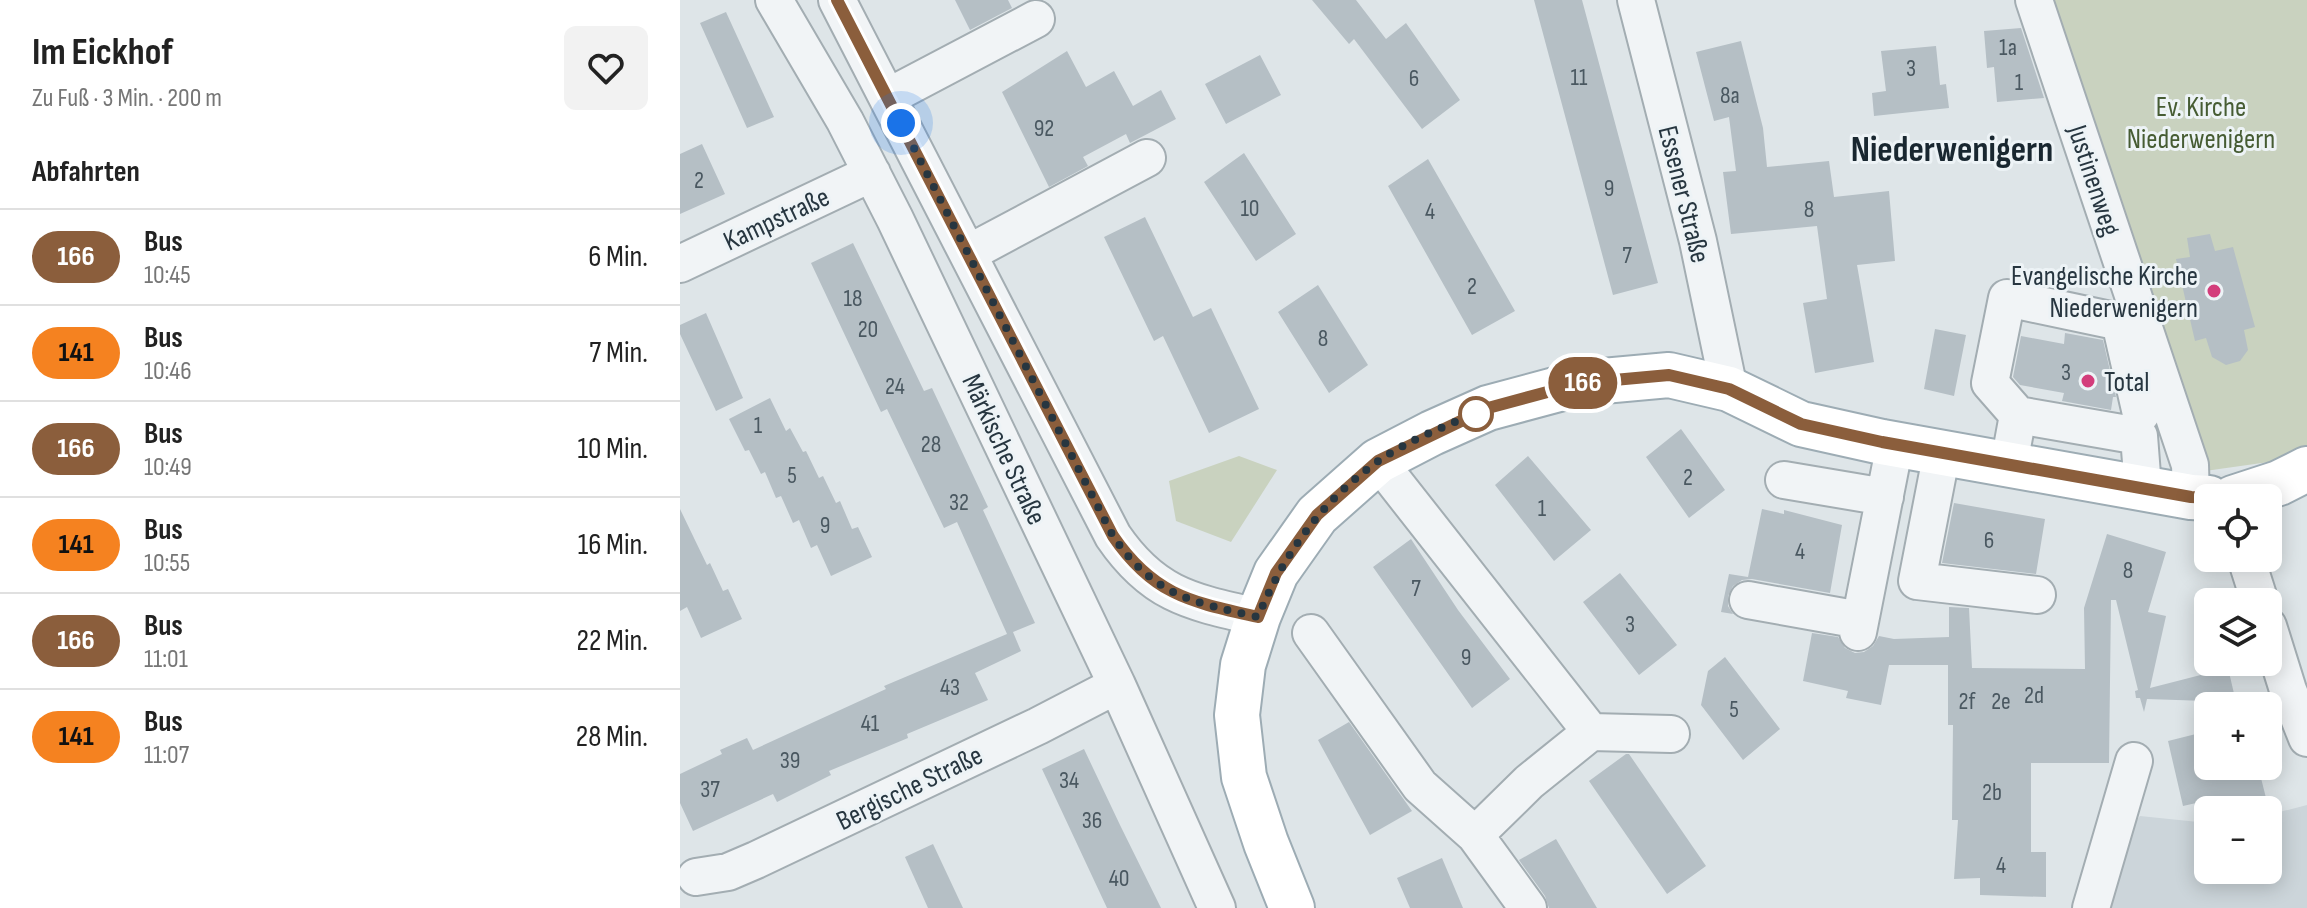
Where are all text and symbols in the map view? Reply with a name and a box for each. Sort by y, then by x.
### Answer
button: heart [564,26,648,110]
text: Im Eickhof [32,30,173,75]
house number: 1a [1999,33,2017,62]
house number: 3 [1906,54,1916,83]
house number: 11 [1571,63,1588,92]
house number: 6 [1409,64,1419,93]
house number: 1 [2015,68,2024,97]
house number: 8a [1720,81,1740,110]
text: Zu Fuß · 3 Min. · 200 m [32,83,222,114]
park label: Ev. Kirche Niederwenigern [2127,91,2275,156]
your location [881,103,921,143]
house number: 92 [1034,114,1054,143]
street label: Justinenweg [2060,120,2127,240]
street label: Essener Straße [1651,122,1717,266]
district label: Niederwenigern [1851,129,2053,172]
text: Abfahrten [32,154,140,190]
house number: 2 [694,166,704,195]
house number: 9 [1604,174,1614,203]
street label: Kampstraße [719,181,835,258]
house number: 10 [1240,194,1260,223]
house number: 8 [1804,195,1814,224]
house number: 4 [1425,197,1435,226]
text: Bus [144,224,183,260]
text: 6 Min. [588,239,648,275]
text: 166 [57,240,95,273]
house number: 7 [1622,241,1632,270]
text: 10:45 [144,260,191,291]
place label: Evangelische Kirche Niederwenigern [2011,260,2198,325]
house number: 2 [1467,272,1477,301]
marker: Evangelische Kirche Niederwenigern [2205,282,2223,300]
house number: 18 [844,284,862,313]
house number: 20 [858,315,878,344]
text: Bus [144,320,183,356]
house number: 8 [1318,324,1328,353]
text: 7 Min. [589,335,648,371]
text: 141 [58,336,94,369]
text: 10:46 [144,356,192,387]
line badge: 166 [1537,357,1629,409]
house number: 3 [2061,358,2071,387]
text: 166 [1564,366,1602,399]
place label: Total [2104,366,2150,399]
street label: Märkische Straße [954,369,1053,530]
house number: 24 [885,372,905,401]
marker: Total [2079,372,2097,390]
unlabelled marker [1459,397,1493,431]
house number: 1 [754,411,763,440]
text: Bus [144,416,183,452]
house number: 28 [921,430,941,459]
text: 10 Min. [577,431,648,467]
text: 166 [57,432,95,465]
text: 10:49 [144,452,192,483]
house number: 5 [787,461,797,490]
house number: 2 [1683,463,1693,492]
map controls [2194,484,2282,884]
button: locate [2194,484,2282,572]
house number: 32 [949,488,969,517]
house number: 1 [1538,494,1547,523]
house number: 9 [820,511,830,540]
text: Bus [144,512,183,548]
house number: 6 [1984,526,1994,555]
text: 16 Min. [578,527,648,563]
text: 141 [58,528,94,561]
house number: 4 [1795,537,1805,566]
text: 10:55 [144,548,190,579]
house number: 8 [2123,556,2133,585]
house number: 7 [1411,574,1421,603]
button: layers [2194,588,2282,676]
text: Bus [144,608,183,644]
house number: 3 [1625,610,1635,639]
text: 22 Min. [577,623,648,659]
text: 166 [57,624,95,657]
house number: 9 [1461,643,1471,672]
text: 11:01 [144,644,188,675]
house number: 43 [940,673,960,702]
house number: 2d [2024,681,2044,710]
house number: 2f [1959,687,1976,716]
house number: 2e [1991,687,2011,716]
button: + [2194,692,2282,780]
house number: 5 [1729,695,1739,724]
text: Bus [144,704,183,740]
house number: 41 [861,709,880,738]
text: 28 Min. [576,719,648,755]
text: 141 [58,720,94,753]
street label: Bergische Straße [831,739,988,838]
text: 11:07 [144,740,189,771]
house number: 39 [780,746,800,775]
house number: 34 [1059,766,1079,795]
house number: 37 [700,775,720,804]
house number: 2b [1982,778,2002,807]
button: − [2194,796,2282,884]
house number: 36 [1082,806,1102,835]
house number: 4 [1996,851,2006,880]
house number: 40 [1109,864,1129,893]

